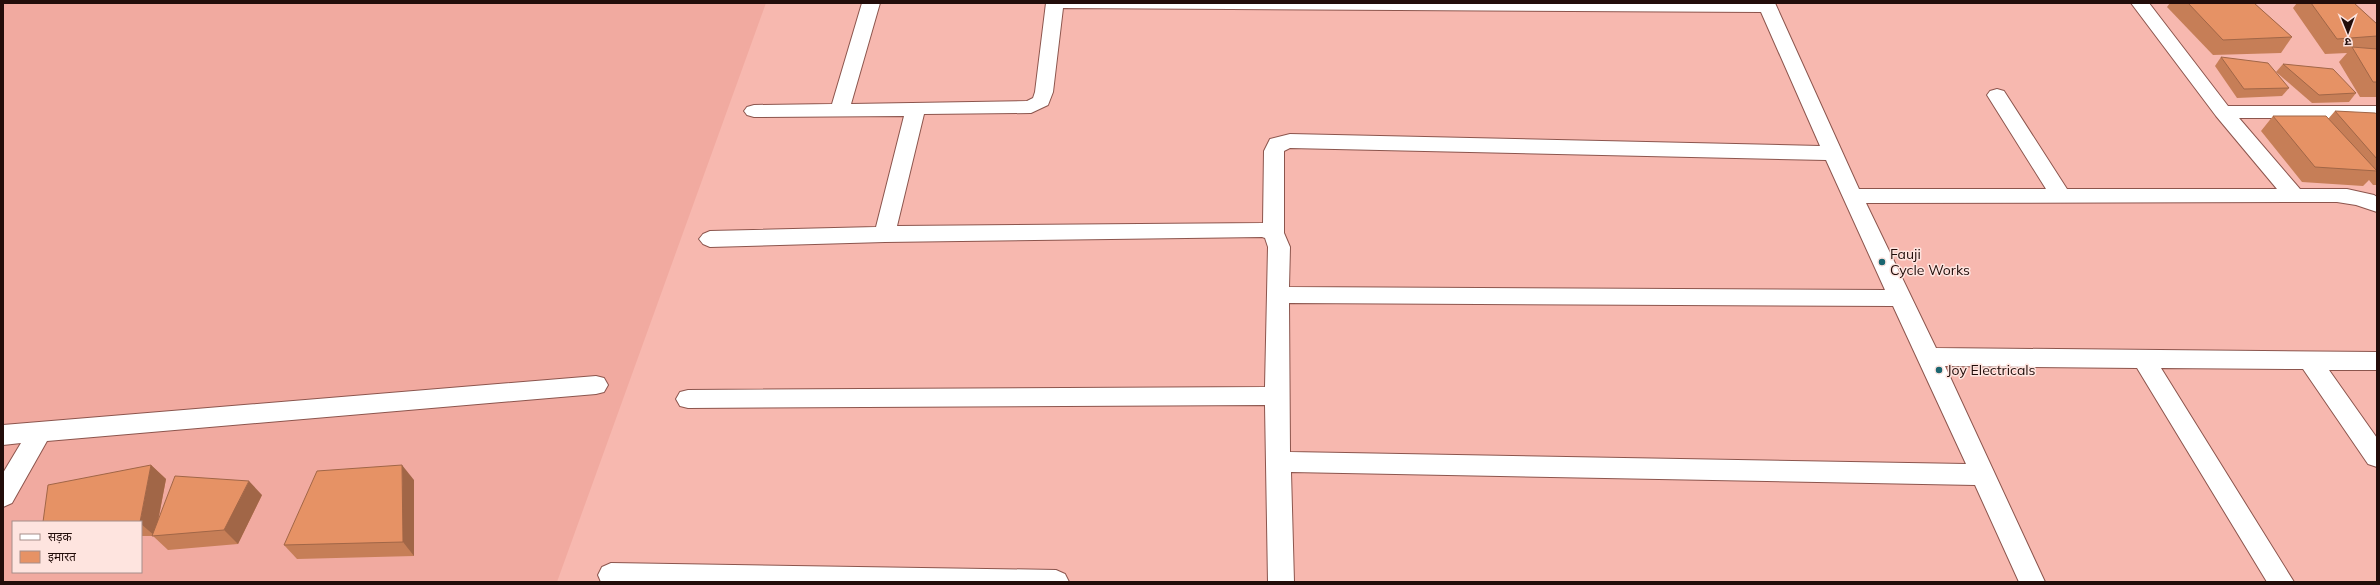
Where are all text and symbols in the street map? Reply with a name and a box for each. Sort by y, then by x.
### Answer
north arrow [2328,12,2368,52]
text: उ [2344,35,2352,49]
place label: Fauji Cycle Works [1890,245,1970,279]
marker: Fauji Cycle Works [1877,257,1887,267]
place label: Joy Electricals [1947,361,2036,379]
marker: Joy Electricals [1934,365,1944,375]
legend [12,521,142,573]
text: सड़क [48,529,73,544]
text: इमारत [48,549,77,564]

